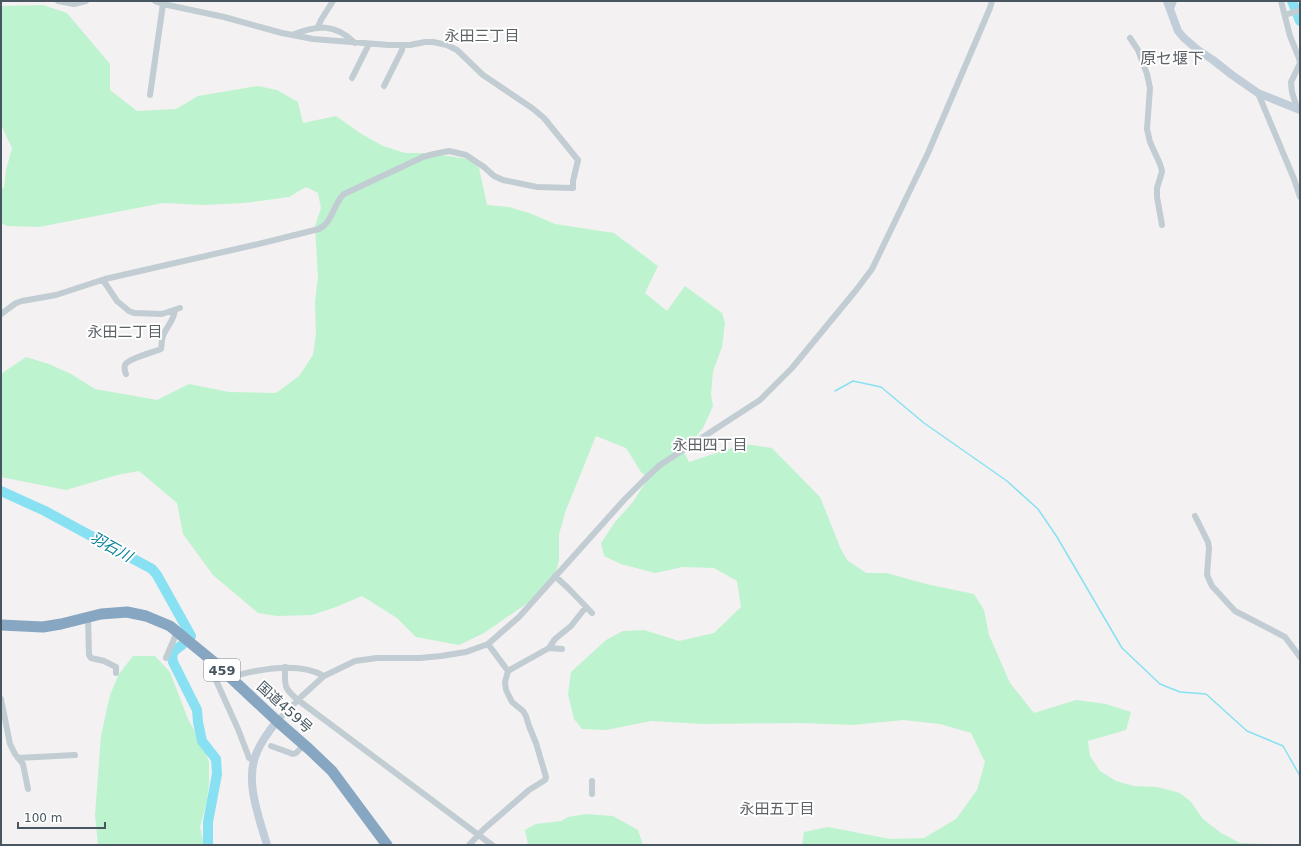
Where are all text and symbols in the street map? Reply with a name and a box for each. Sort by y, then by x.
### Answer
district label: 永田三丁目 [444,27,520,45]
district label: 原セ堰下 [1140,49,1204,68]
district label: 永田二丁目 [87,323,163,341]
district label: 永田四丁目 [672,436,748,454]
water label: 羽石川 [87,528,137,567]
road number: 459 [204,659,240,681]
street label: 国道459号 [254,678,316,736]
district label: 永田五丁目 [739,800,815,818]
scale bar [18,804,105,830]
text: 100 m [24,811,62,825]

